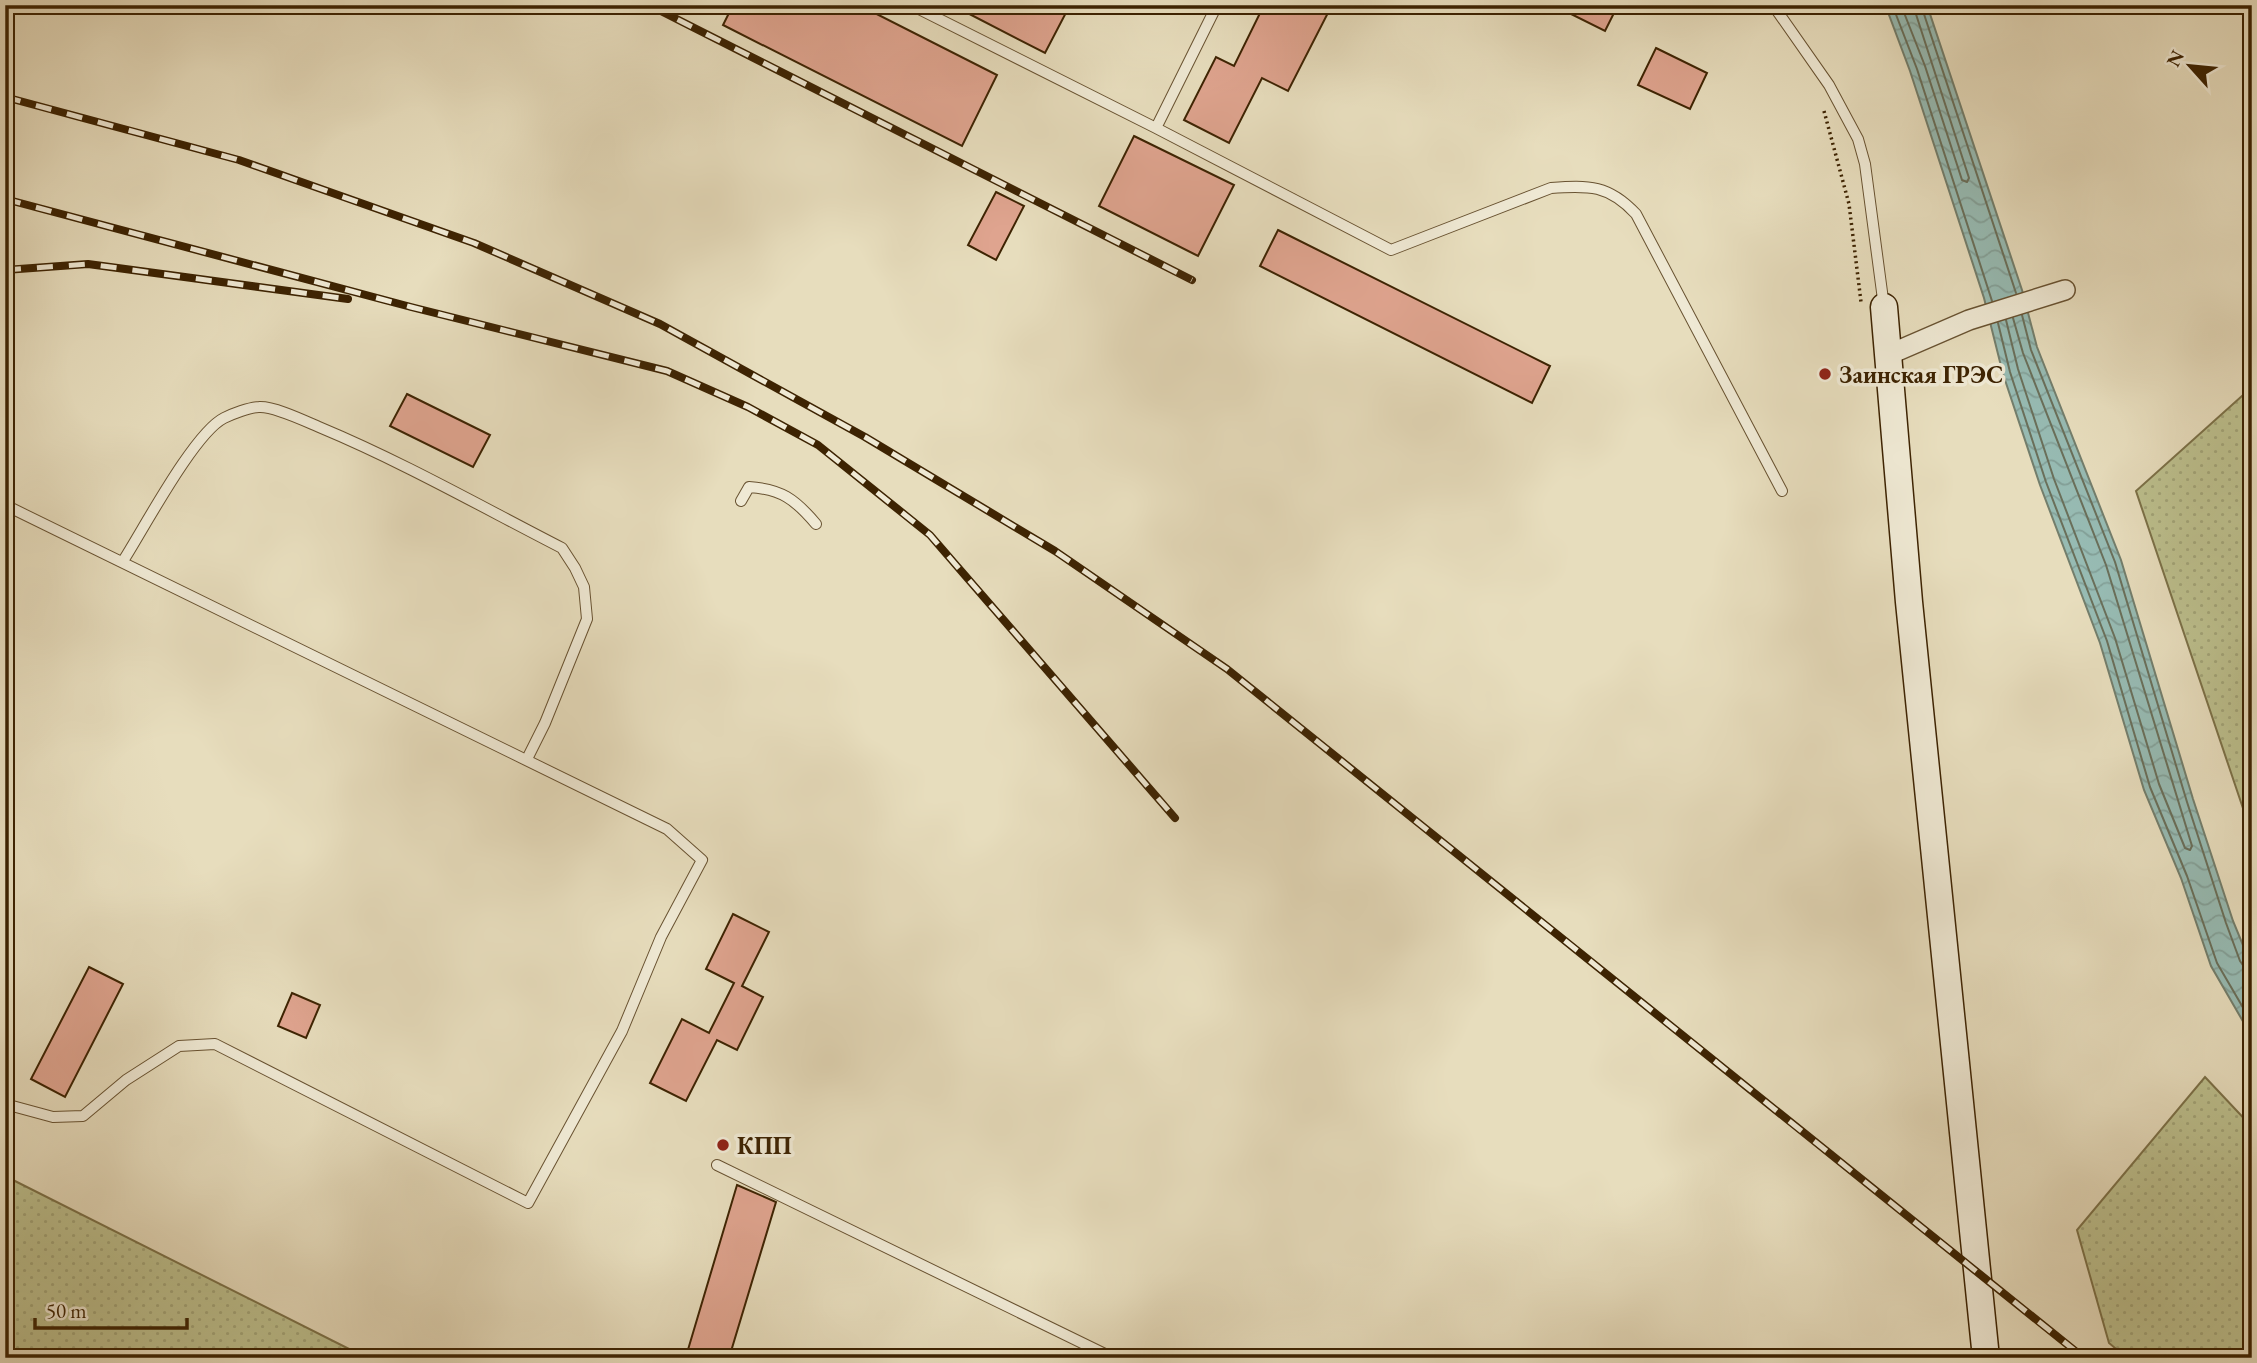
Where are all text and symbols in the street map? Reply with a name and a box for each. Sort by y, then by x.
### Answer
north arrow [2156,32,2226,102]
text: N [2161,45,2190,71]
place label: Заинская ГРЭС [1839,359,2003,390]
marker: Заинская ГРЭС [1817,366,1833,382]
place label: КПП [737,1130,792,1161]
marker: КПП [715,1137,731,1153]
scale bar [35,1286,187,1330]
text: 50 m [46,1297,87,1324]

